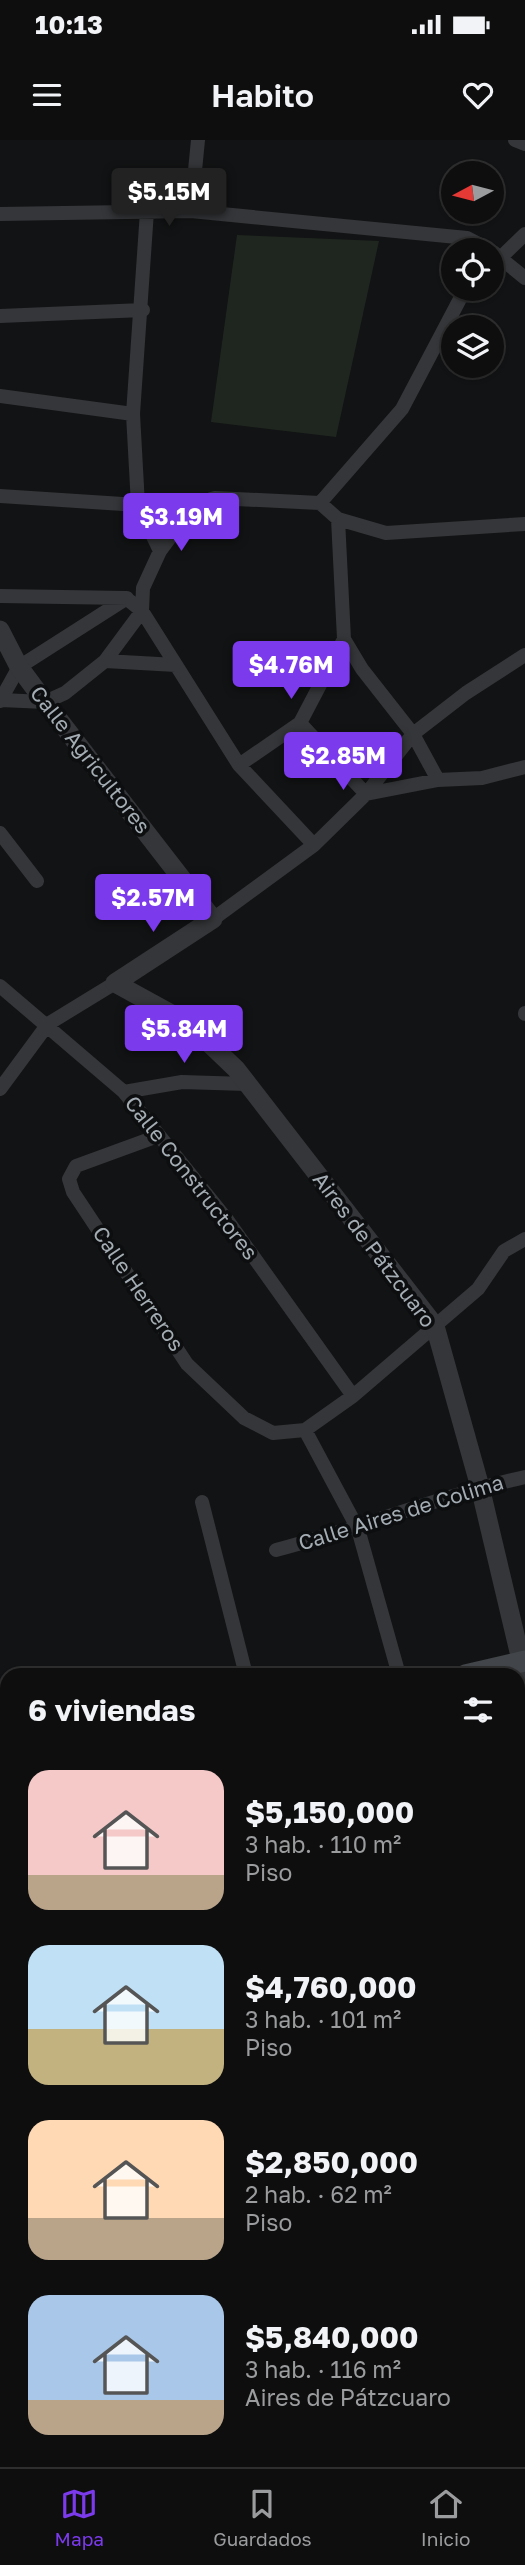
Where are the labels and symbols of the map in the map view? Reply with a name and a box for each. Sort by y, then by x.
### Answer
north arrow [441,161,504,224]
pin: $5.15M [112,168,226,228]
pin: $3.19M [124,494,238,553]
pin: $4.76M [234,642,348,701]
street label: Calle Agricultores [25,680,156,838]
pin: $2.85M [286,732,400,792]
pin: $2.57M [96,874,210,934]
pin: $5.84M [127,1006,241,1065]
street label: Calle Constructores [120,1090,264,1264]
street label: Aires de Pátzcuaro [308,1167,442,1332]
street label: Calle Herreros [88,1221,190,1356]
street label: Calle Aires de Colima [295,1468,506,1556]

